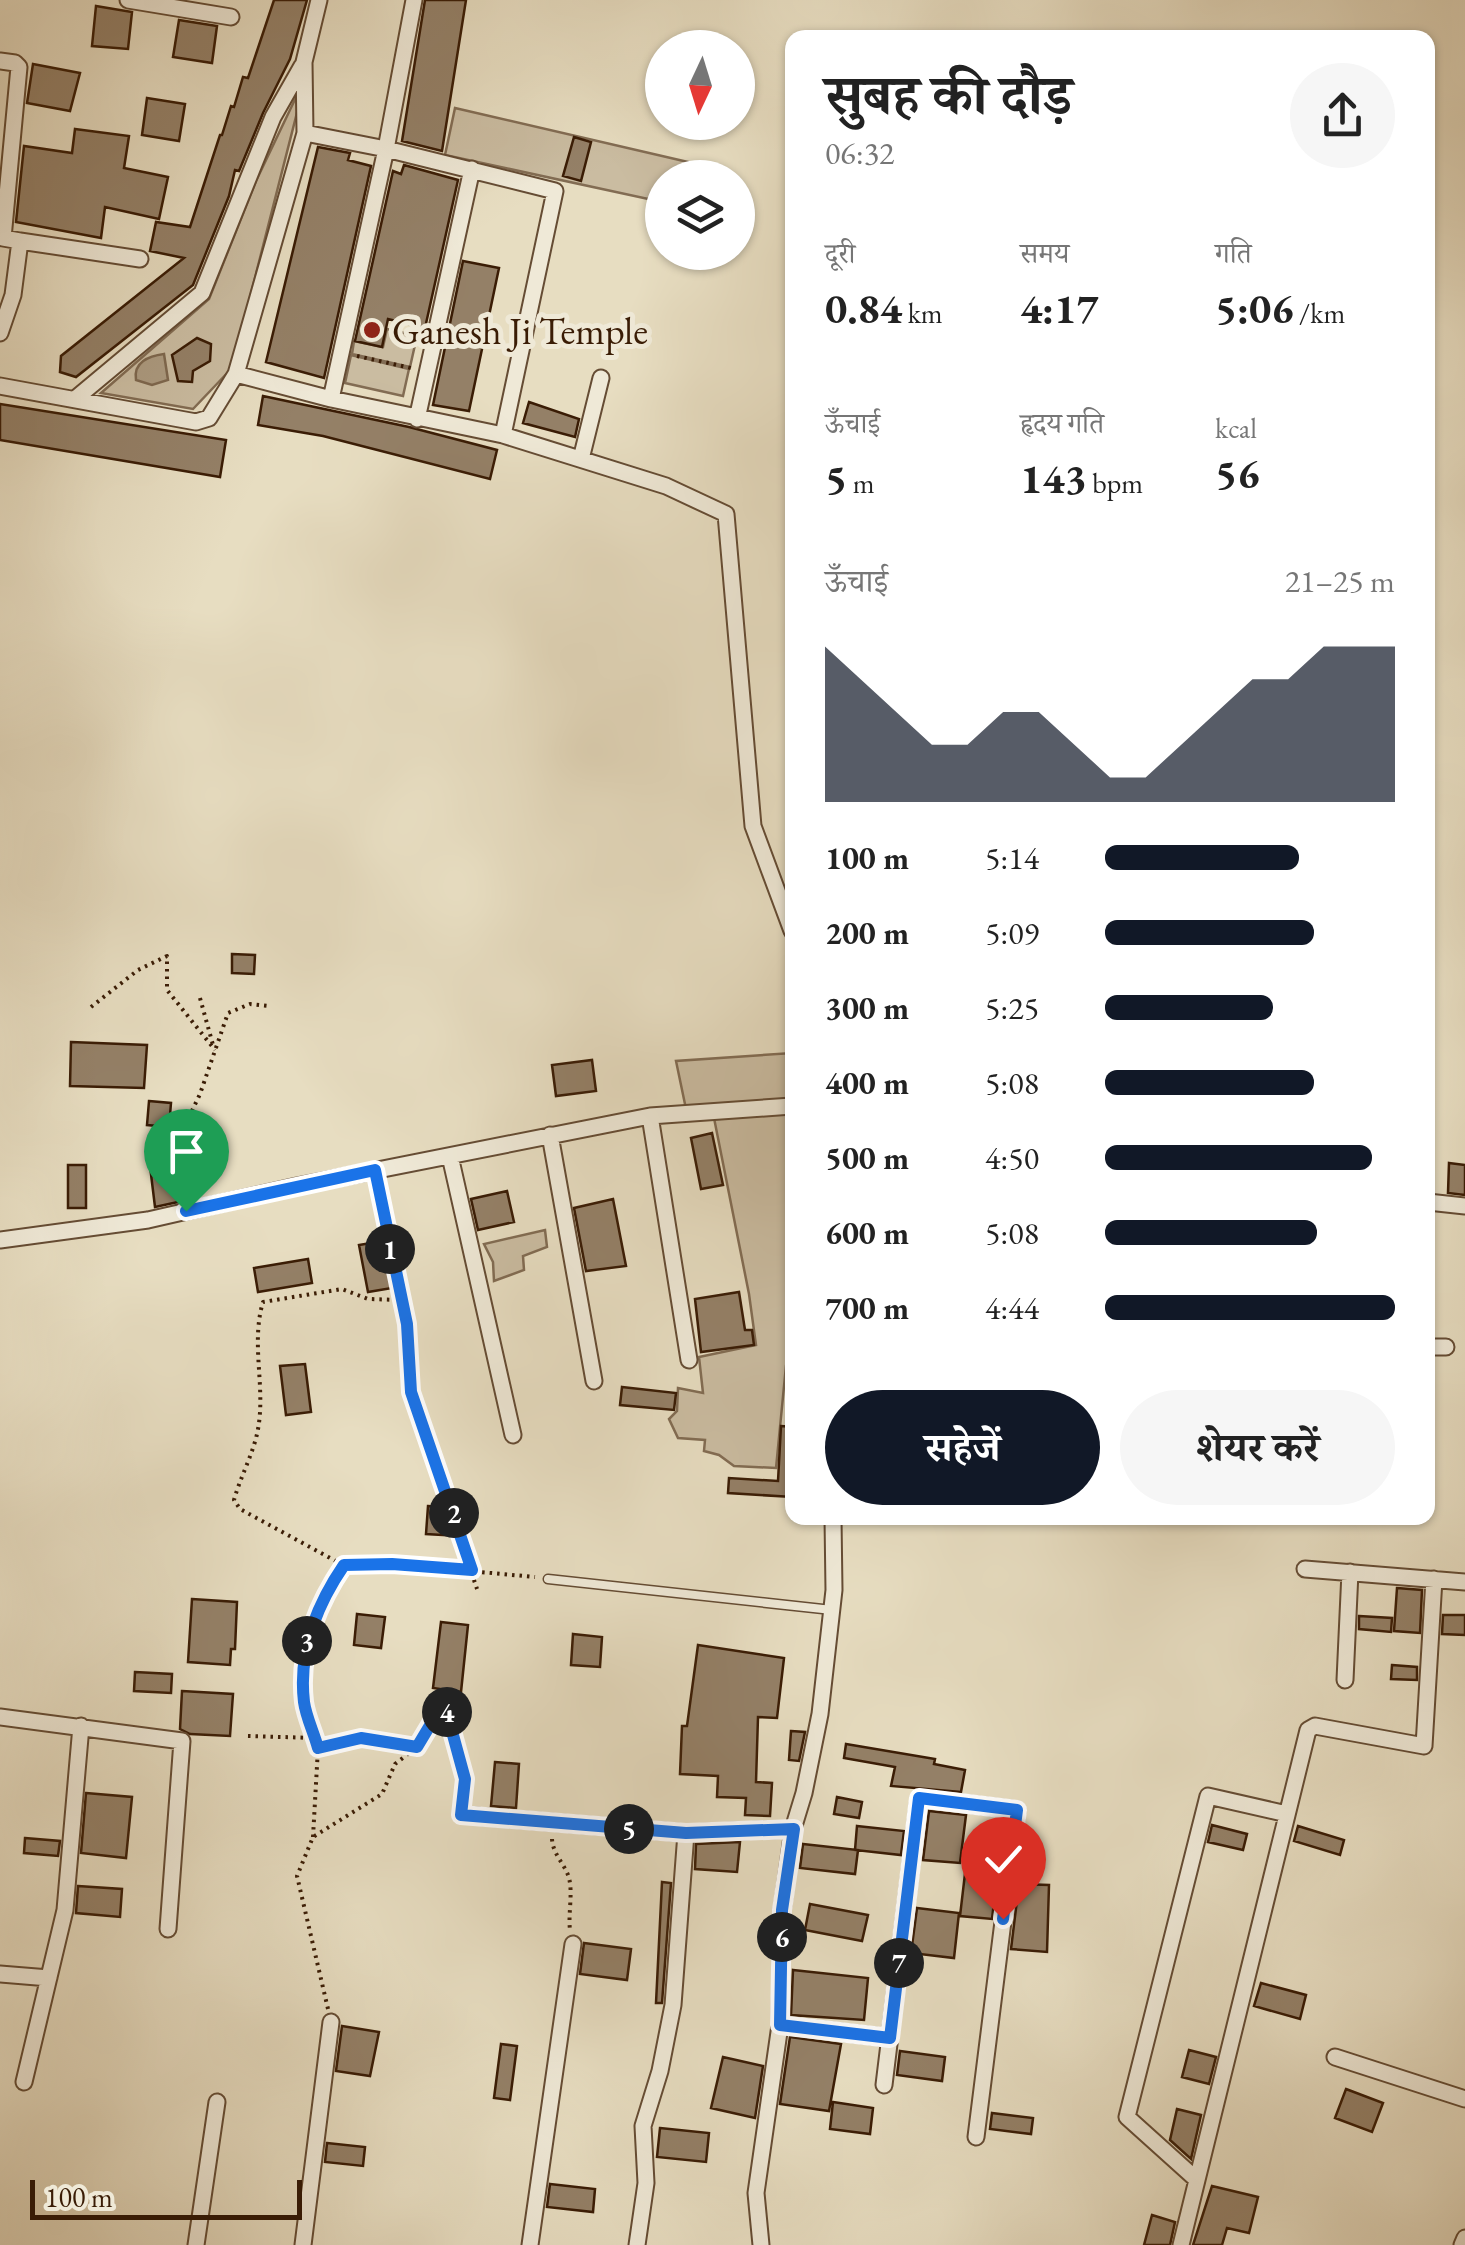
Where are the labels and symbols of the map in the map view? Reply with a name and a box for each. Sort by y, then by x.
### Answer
north arrow [645,30,755,140]
place label: Ganesh Ji Temple [392,306,648,355]
marker: Ganesh Ji Temple [361,319,383,341]
pin [144,1109,229,1212]
pin: 1 [365,1224,415,1274]
pin: 2 [429,1488,479,1538]
pin: 3 [282,1616,332,1666]
pin: 4 [422,1687,472,1737]
pin: 5 [604,1804,654,1854]
pin [961,1817,1046,1920]
pin: 6 [757,1912,807,1962]
pin: 7 [874,1938,924,1988]
scale bar [30,2175,302,2220]

